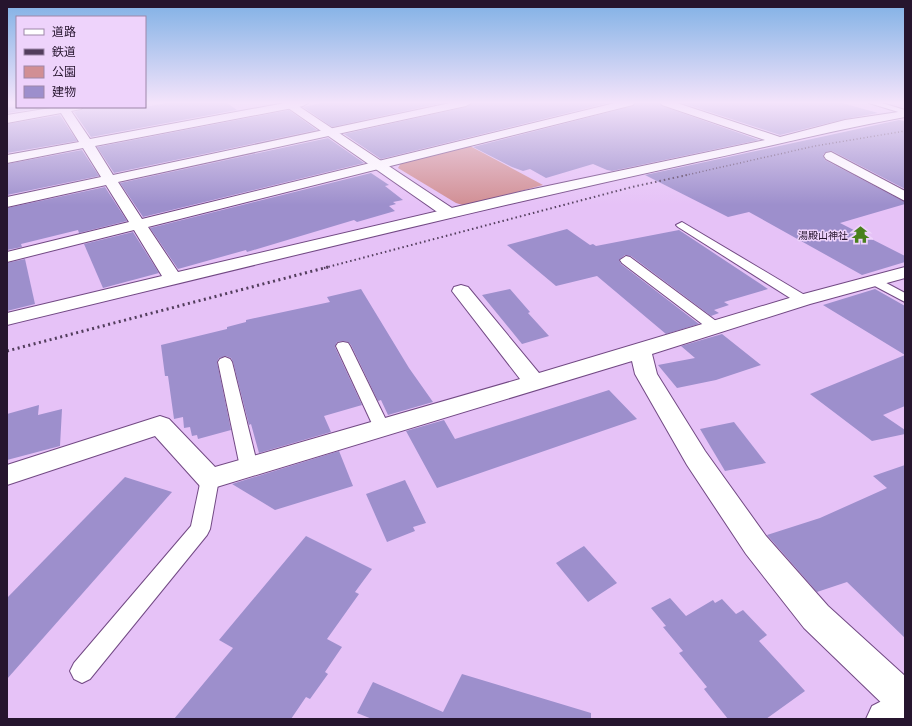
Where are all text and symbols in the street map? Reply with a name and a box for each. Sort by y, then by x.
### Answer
legend [16,16,146,108]
text: 道路 [52,24,76,40]
text: 鉄道 [52,44,76,60]
text: 公園 [52,64,76,80]
text: 建物 [52,84,76,100]
temple icon: 湯殿山神社 [851,225,871,245]
place label: 湯殿山神社 [798,229,848,242]

